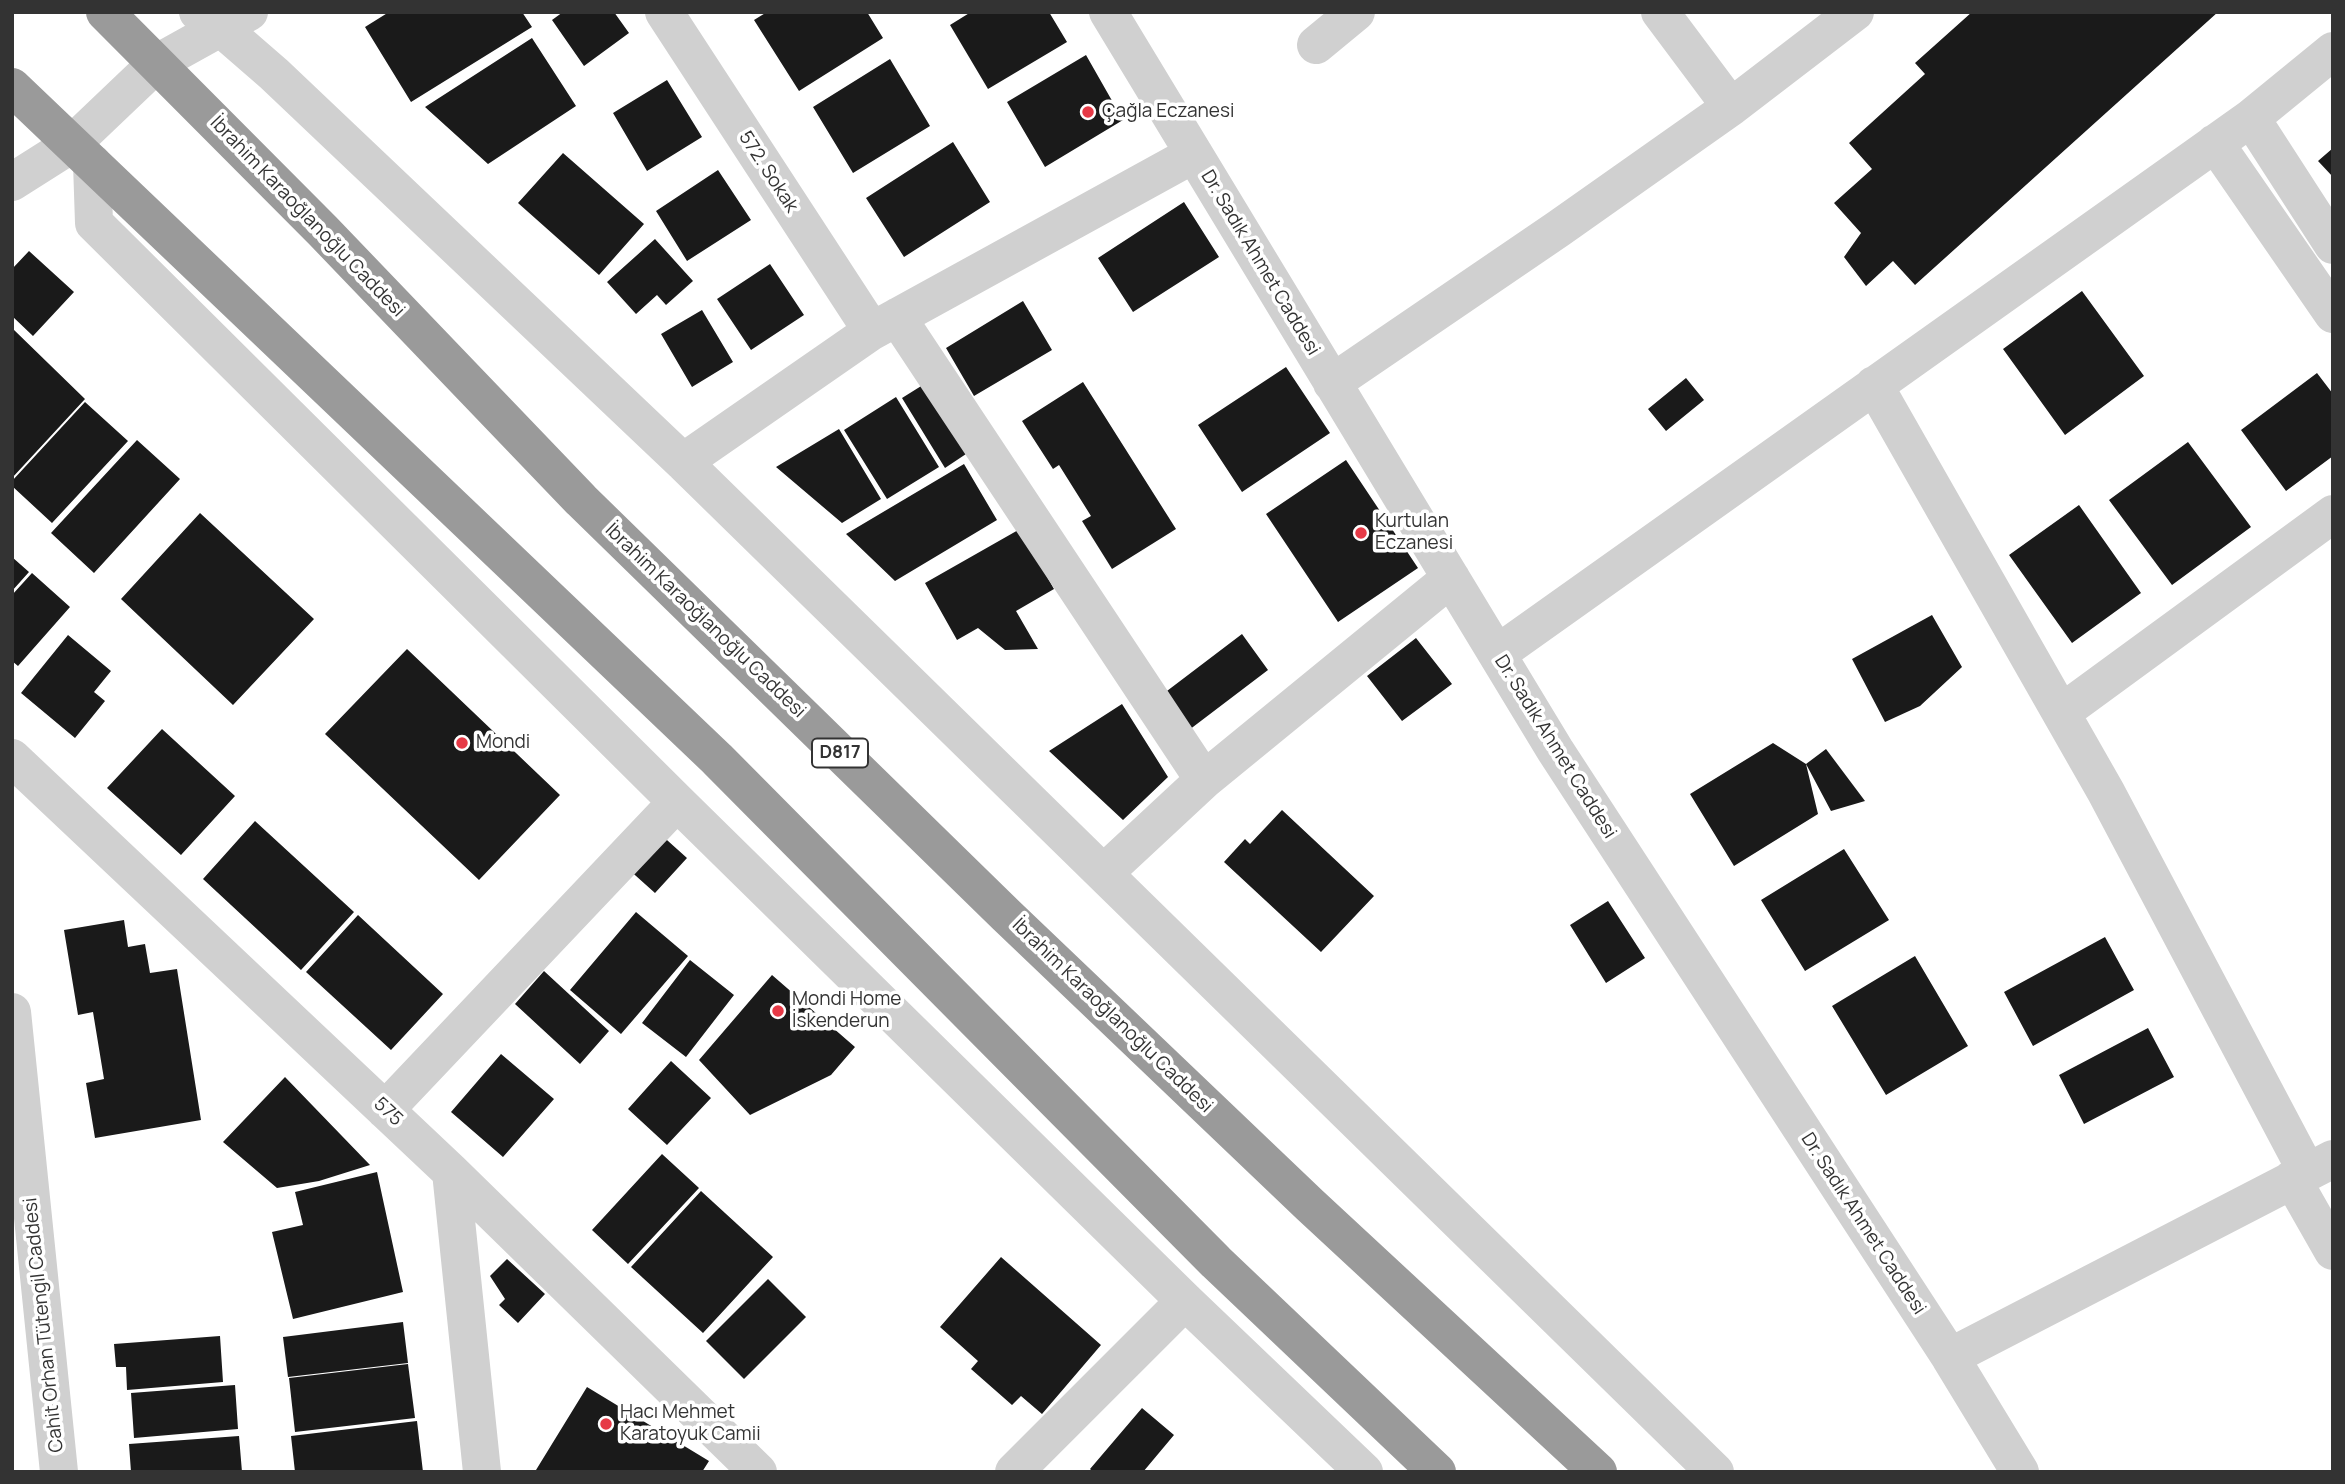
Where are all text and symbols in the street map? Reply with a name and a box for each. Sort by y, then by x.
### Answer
place label: Çağla Eczanesi [1102,101,1234,123]
marker: Çağla Eczanesi [1080,104,1096,120]
street label: İbrahim Karaoğlanoğlu Caddesi [205,112,409,322]
street label: 572. Sokak [733,127,803,217]
street label: Dr. Sadık Ahmet Caddesi [1196,166,1324,360]
place label: Kurtulan Eczanesi [1375,511,1453,555]
street label: İbrahim Karaoğlanoğlu Caddesi [600,519,810,723]
marker: Kurtulan Eczanesi [1353,525,1369,541]
street label: Dr. Sadık Ahmet Caddesi [1489,651,1621,843]
place label: Mondi [476,732,530,754]
marker: Mondi [454,735,470,751]
road number: D817 [812,738,868,768]
street label: İbrahim Karaoğlanoğlu Caddesi [1007,914,1217,1118]
place label: Mondi Home İskenderun [792,989,901,1033]
marker: Mondi Home İskenderun [770,1003,786,1019]
street label: 575 [369,1093,407,1131]
street label: Dr. Sadık Ahmet Caddesi [1796,1129,1930,1319]
street label: Cahit Orhan Tütengil Caddesi [19,1197,69,1453]
place label: Hacı Mehmet Karatoyuk Camii [620,1402,761,1446]
marker: Hacı Mehmet Karatoyuk Camii [598,1416,614,1432]

